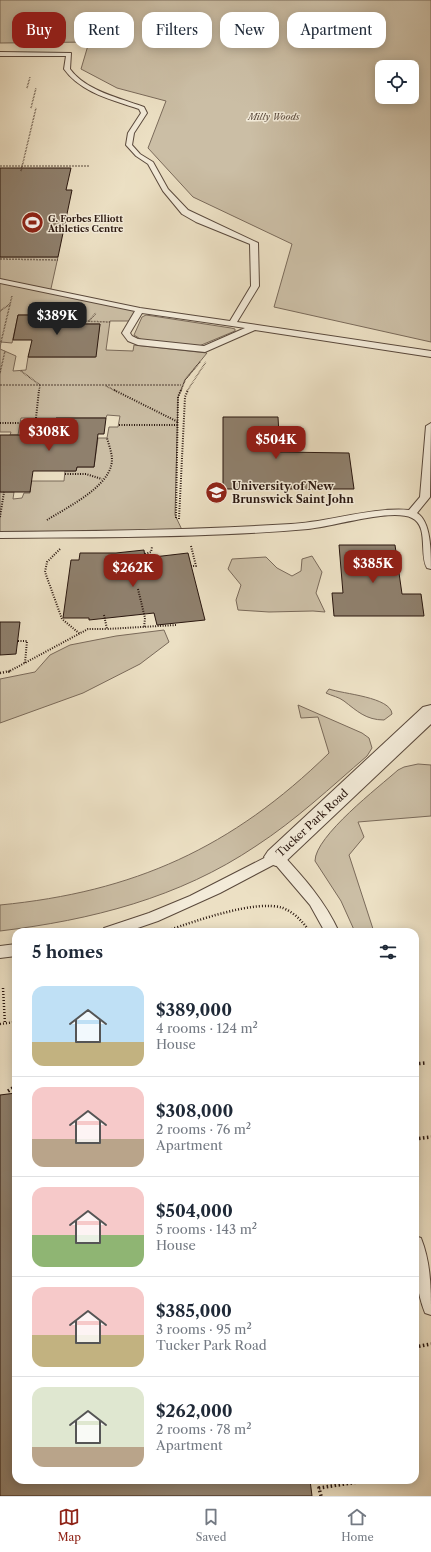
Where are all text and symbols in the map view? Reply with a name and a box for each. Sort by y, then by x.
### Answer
chip: Buy [12,12,66,48]
chip: Rent [74,12,134,48]
chip: Filters [142,12,212,48]
chip: New [220,12,279,48]
chip: Apartment [287,12,386,48]
map controls [375,60,419,104]
button: locate [375,60,419,104]
park label: Milly Woods [247,111,300,122]
sports icon: G. Forbes Elliott Athletics Centre [20,210,46,236]
place label: G. Forbes Elliott Athletics Centre [47,213,124,234]
pin: $389K [29,302,85,336]
text: $389K [37,307,77,323]
pin: $308K [21,418,77,452]
text: $308K [28,423,70,439]
pin: $504K [248,426,304,460]
text: $504K [256,431,296,447]
school or university icon: University of New Brunswick Saint John [203,479,229,505]
place label: University of New Brunswick Saint John [232,479,354,506]
pin: $385K [345,550,401,584]
pin: $262K [105,554,161,588]
text: $385K [353,555,393,571]
text: $262K [113,559,153,575]
street label: Tucker Park Road [273,786,351,860]
icon: filters [377,941,399,963]
text: 5 homes [32,942,103,962]
text: $389,000 [156,1000,232,1020]
icon: home [64,1002,112,1050]
text: 4 rooms · 124 m² [156,1020,258,1036]
text: House [156,1036,196,1052]
text: $308,000 [156,1101,233,1121]
icon: home [64,1103,112,1151]
text: 2 rooms · 76 m² [156,1121,251,1137]
text: Apartment [156,1137,223,1153]
text: $504,000 [156,1201,233,1221]
icon: home [64,1203,112,1251]
text: 5 rooms · 143 m² [156,1221,257,1237]
text: House [156,1237,196,1253]
text: $385,000 [156,1301,232,1321]
icon: home [64,1303,112,1351]
text: 3 rooms · 95 m² [156,1321,252,1337]
text: Tucker Park Road [156,1337,267,1353]
text: $262,000 [156,1401,233,1421]
icon: home [64,1403,112,1451]
text: 2 rooms · 78 m² [156,1421,252,1437]
text: Apartment [156,1437,223,1453]
tab: Map [57,1506,81,1544]
tab: Saved [196,1506,226,1544]
tab: Home [341,1506,374,1544]

